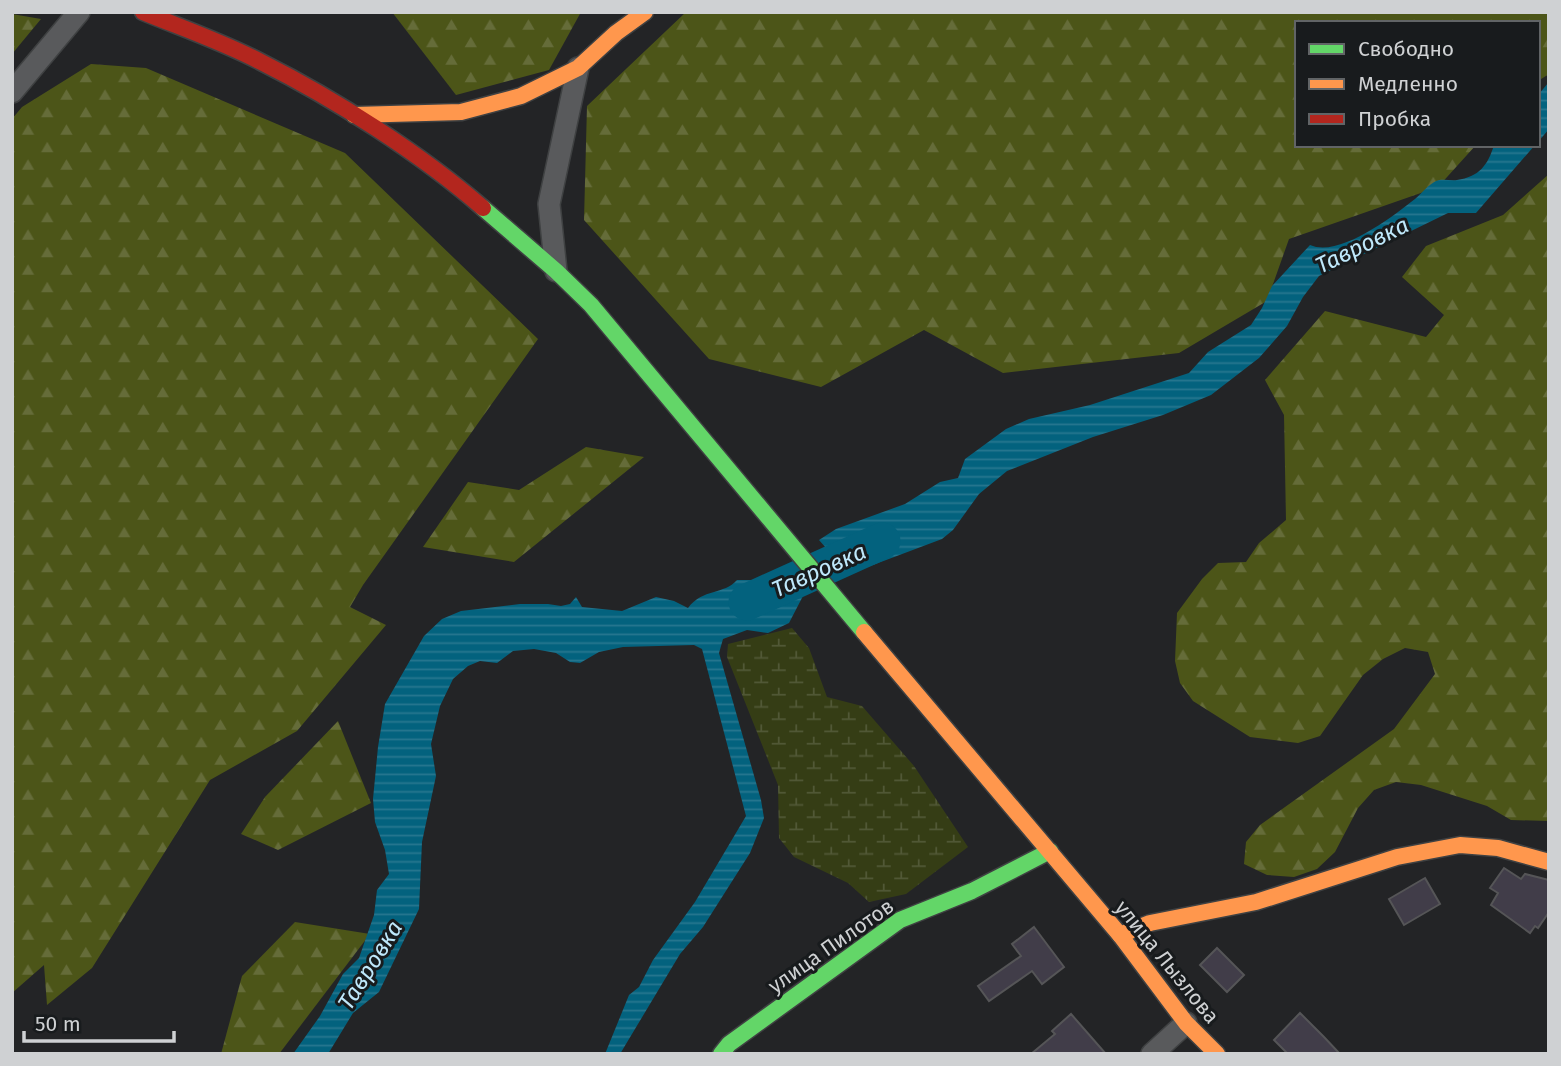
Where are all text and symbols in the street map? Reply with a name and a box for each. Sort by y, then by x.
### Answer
legend [1295,21,1540,147]
text: Свободно [1358,36,1454,62]
text: Медленно [1358,71,1458,97]
text: Пробка [1358,106,1431,132]
water label: Тавровка [1311,211,1413,279]
water label: Тавровка [768,537,870,603]
street label: улица Пилотов [763,893,899,999]
street label: улица Лызлова [1109,895,1225,1029]
water label: Тавровка [332,915,408,1015]
scale bar [24,1000,175,1044]
text: 50 m [35,1011,81,1037]

